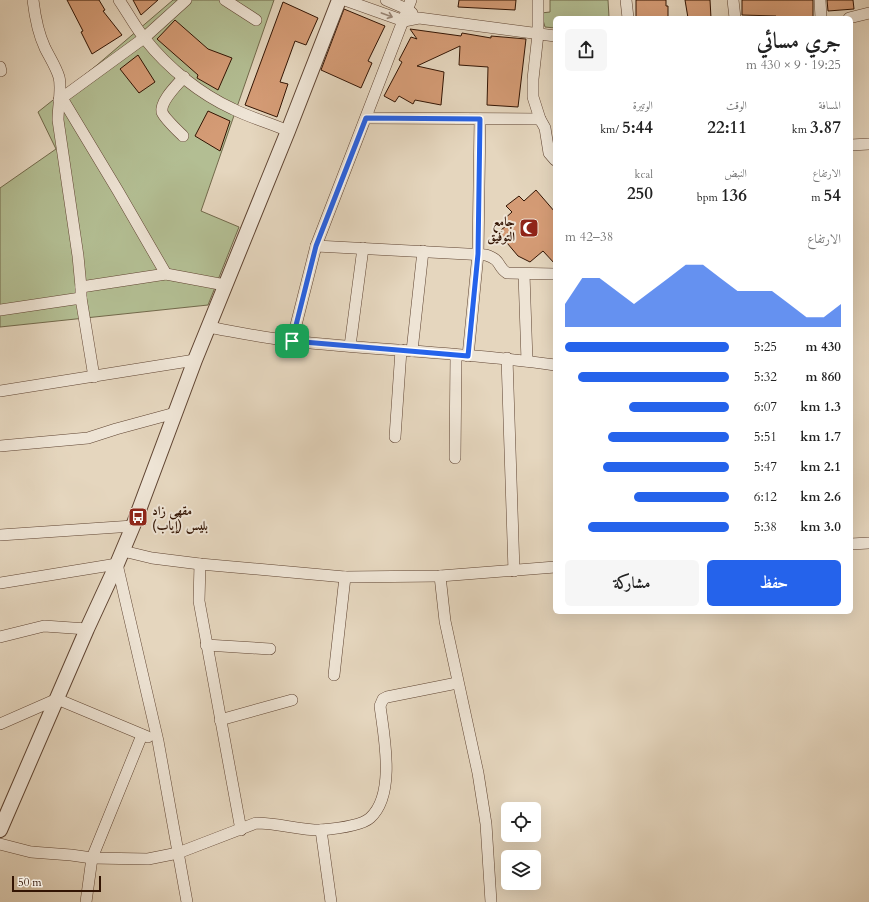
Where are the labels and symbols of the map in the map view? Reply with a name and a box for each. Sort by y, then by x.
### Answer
one-way arrow [381,12,394,19]
place label: جامع التوفيق [487,213,515,246]
mosque icon: جامع التوفيق [518,217,540,239]
pin [275,324,309,358]
place label: مقهى زاد بليس (إياب) [152,502,208,535]
bus stop icon: مقهى زاد بليس (إياب) [127,506,149,528]
scale bar [12,874,101,893]

